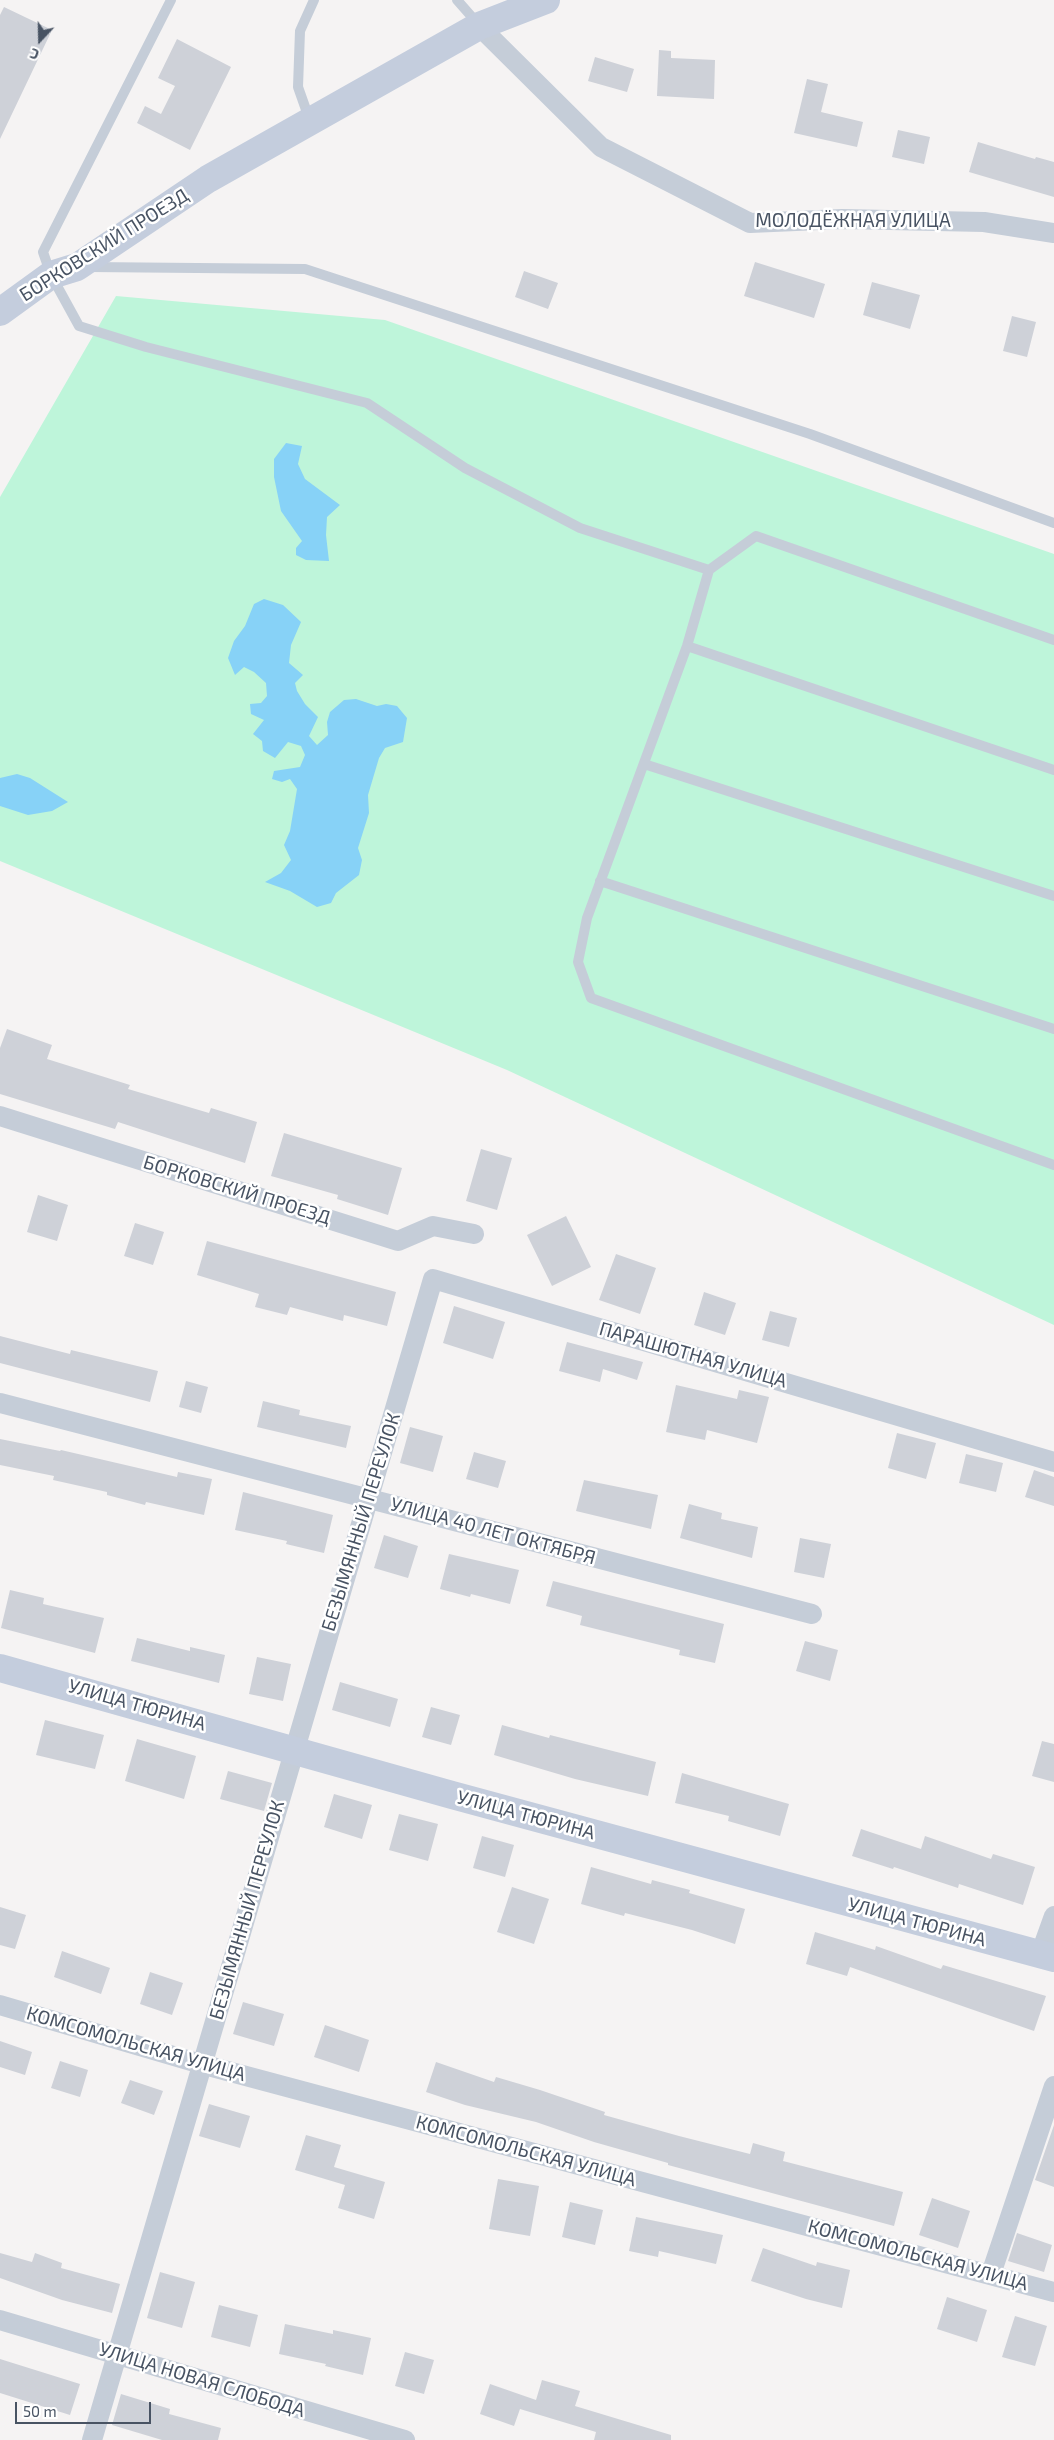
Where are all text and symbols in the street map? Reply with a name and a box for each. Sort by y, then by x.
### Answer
north arrow [15,15,65,65]
text: С [28,45,41,64]
street label: БОРКОВСКИЙ ПРОЕЗД [15,184,193,306]
street label: МОЛОДЁЖНАЯ УЛИЦА [755,210,951,232]
street label: БОРКОВСКИЙ ПРОЕЗД [141,1151,333,1229]
street label: ПАРАШЮТНАЯ УЛИЦА [596,1317,790,1393]
street label: БЕЗЫМЯННЫЙ ПЕРЕУЛОК [317,1410,405,1634]
street label: УЛИЦА 40 ЛЕТ ОКТЯБРЯ [388,1493,598,1569]
street label: УЛИЦА ТЮРИНА [66,1674,208,1736]
street label: УЛИЦА ТЮРИНА [454,1786,598,1844]
street label: БЕЗЫМЯННЫЙ ПЕРЕУЛОК [205,1798,289,2022]
street label: УЛИЦА ТЮРИНА [845,1893,989,1951]
street label: КОМСОМОЛЬСКАЯ УЛИЦА [24,2002,248,2086]
street label: КОМСОМОЛЬСКАЯ УЛИЦА [413,2111,639,2191]
street label: КОМСОМОЛЬСКАЯ УЛИЦА [805,2215,1031,2295]
street label: УЛИЦА НОВАЯ СЛОБОДА [96,2338,308,2422]
scale bar [18,2392,154,2424]
text: 50 m [23,2402,57,2420]

